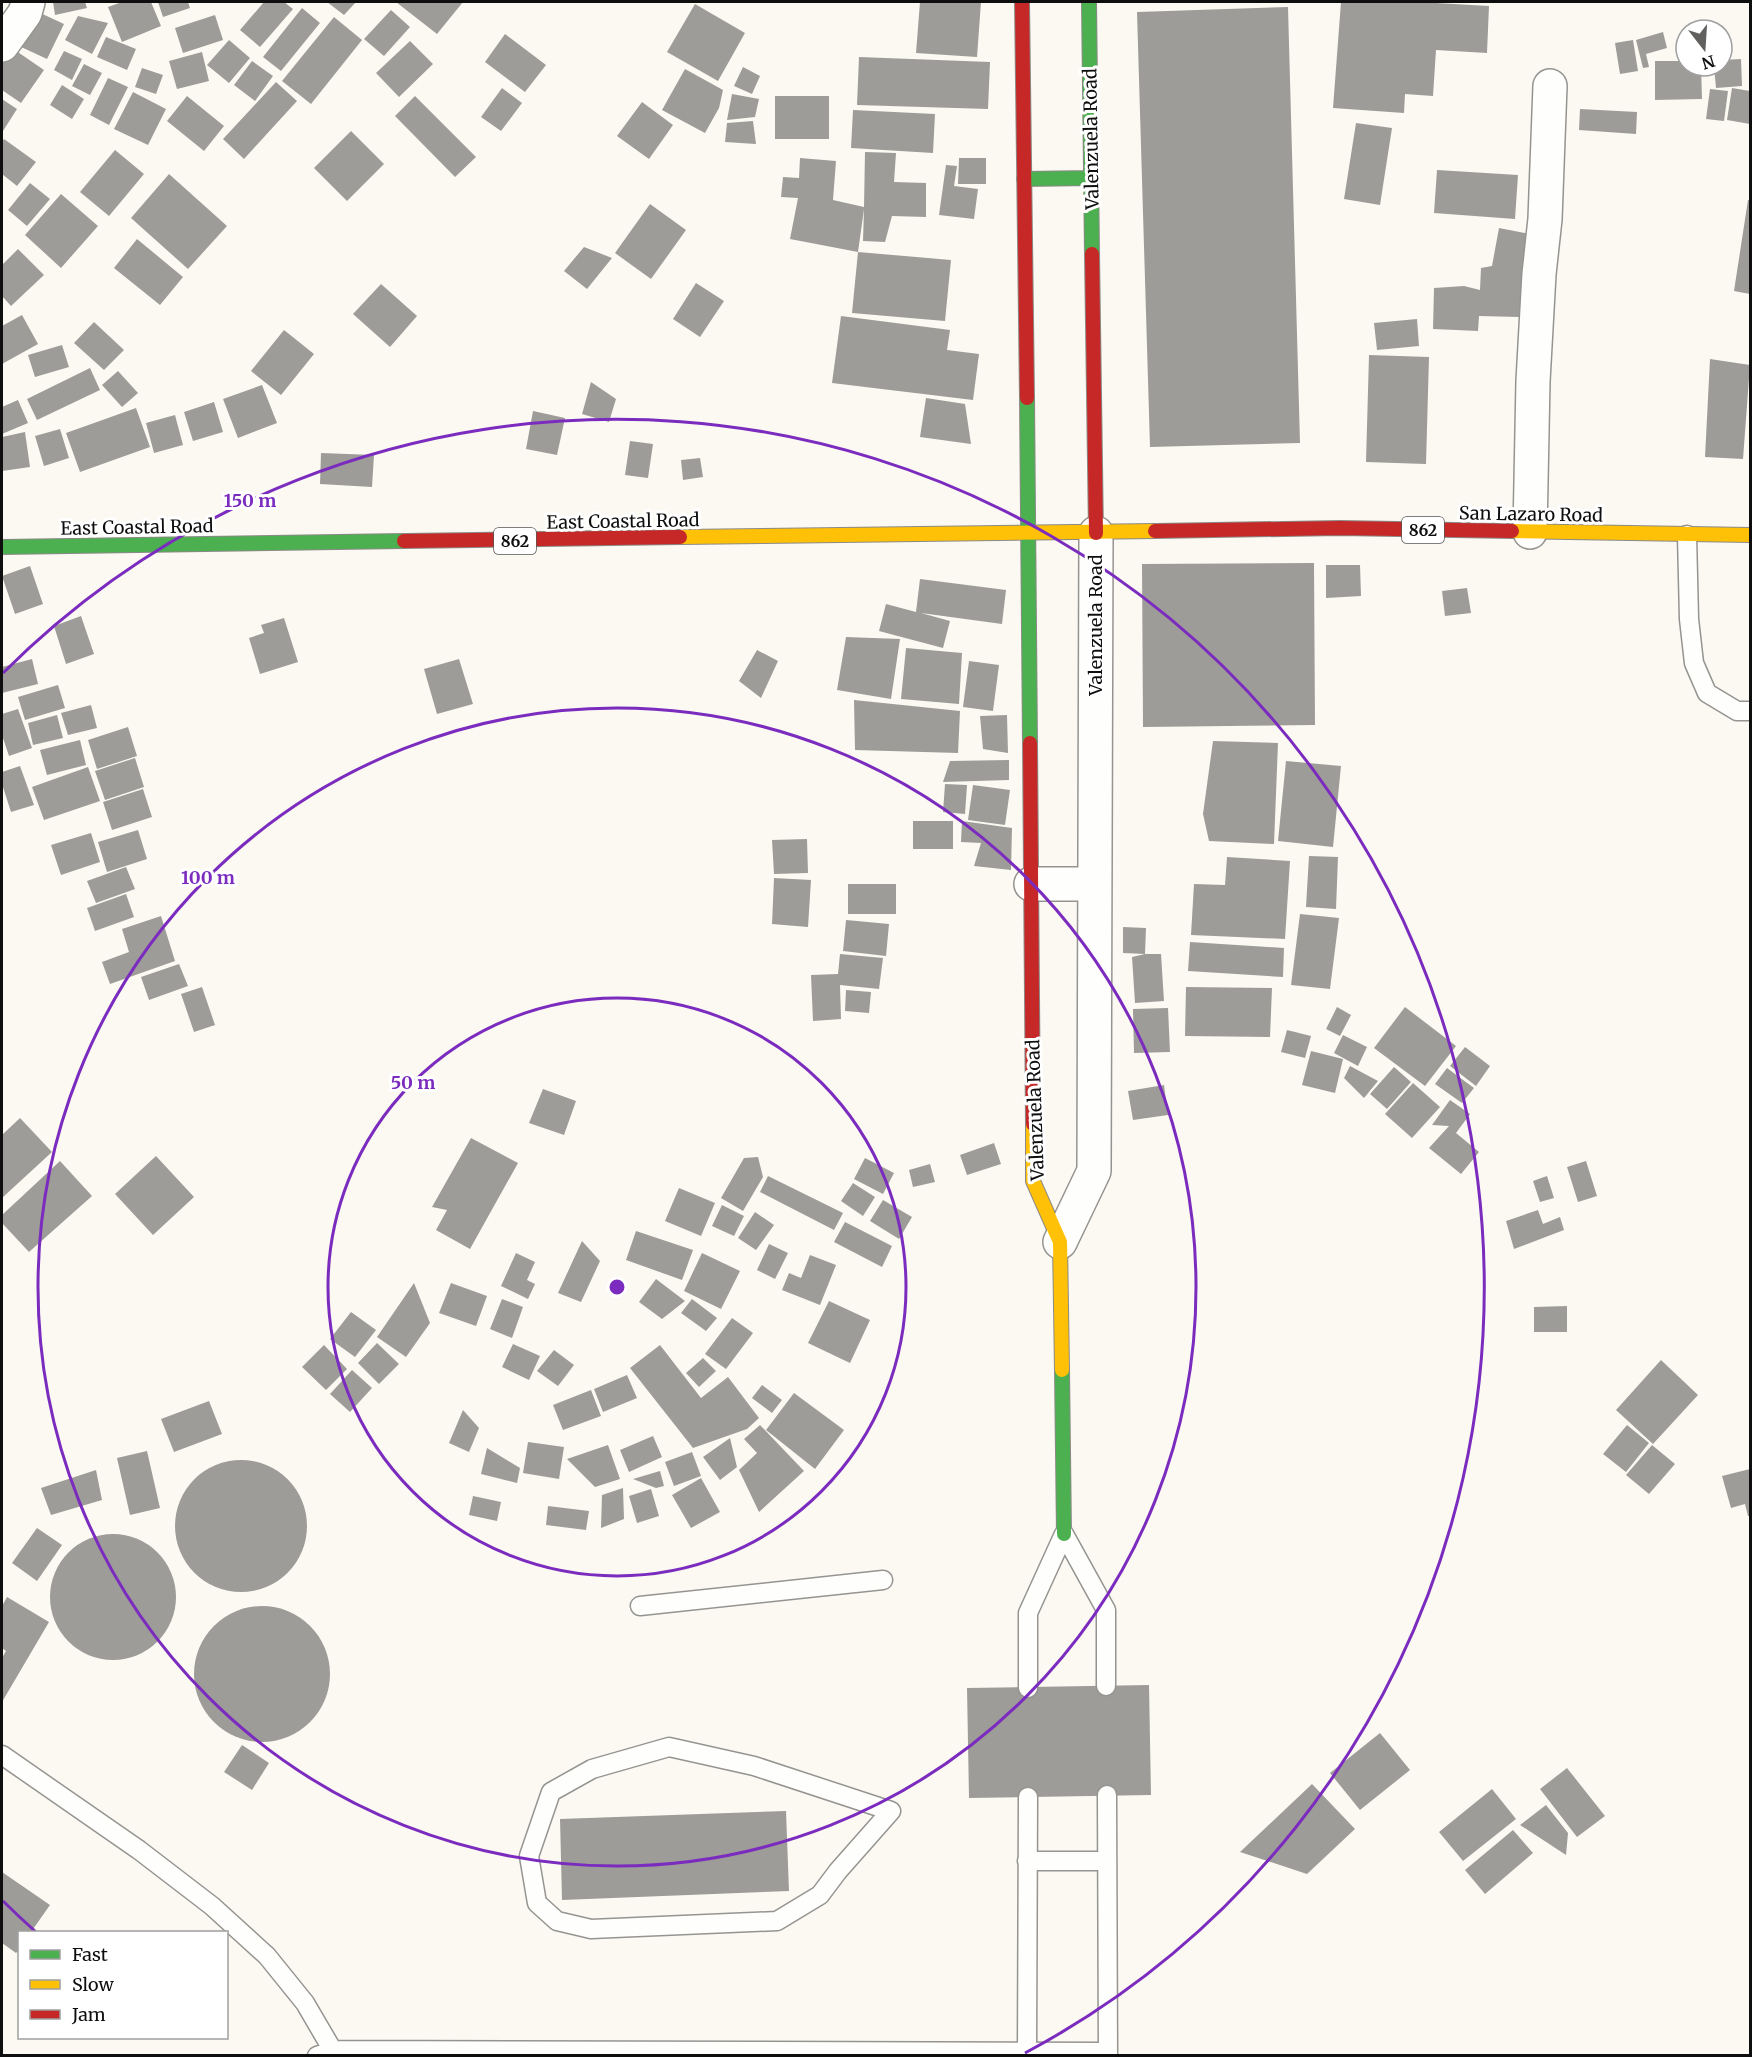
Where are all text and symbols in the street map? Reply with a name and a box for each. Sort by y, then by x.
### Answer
north arrow [1674,18,1734,78]
text: N [1699,51,1717,74]
street label: Valenzuela Road [1078,68,1104,211]
text: 150 m [224,489,276,512]
street label: San Lazaro Road [1459,501,1603,527]
street label: East Coastal Road [546,508,700,534]
street label: East Coastal Road [60,514,214,540]
road number: 862 [1402,517,1444,543]
road number: 862 [494,528,536,554]
street label: Valenzuela Road [1084,554,1107,697]
text: 100 m [181,866,235,889]
street label: Valenzuela Road [1021,1039,1049,1182]
text: 50 m [391,1071,435,1094]
centre of rings [607,1277,627,1297]
legend [18,1931,228,2039]
text: Fast [72,1943,108,1966]
text: Slow [72,1973,115,1996]
text: Jam [71,2003,106,2026]

